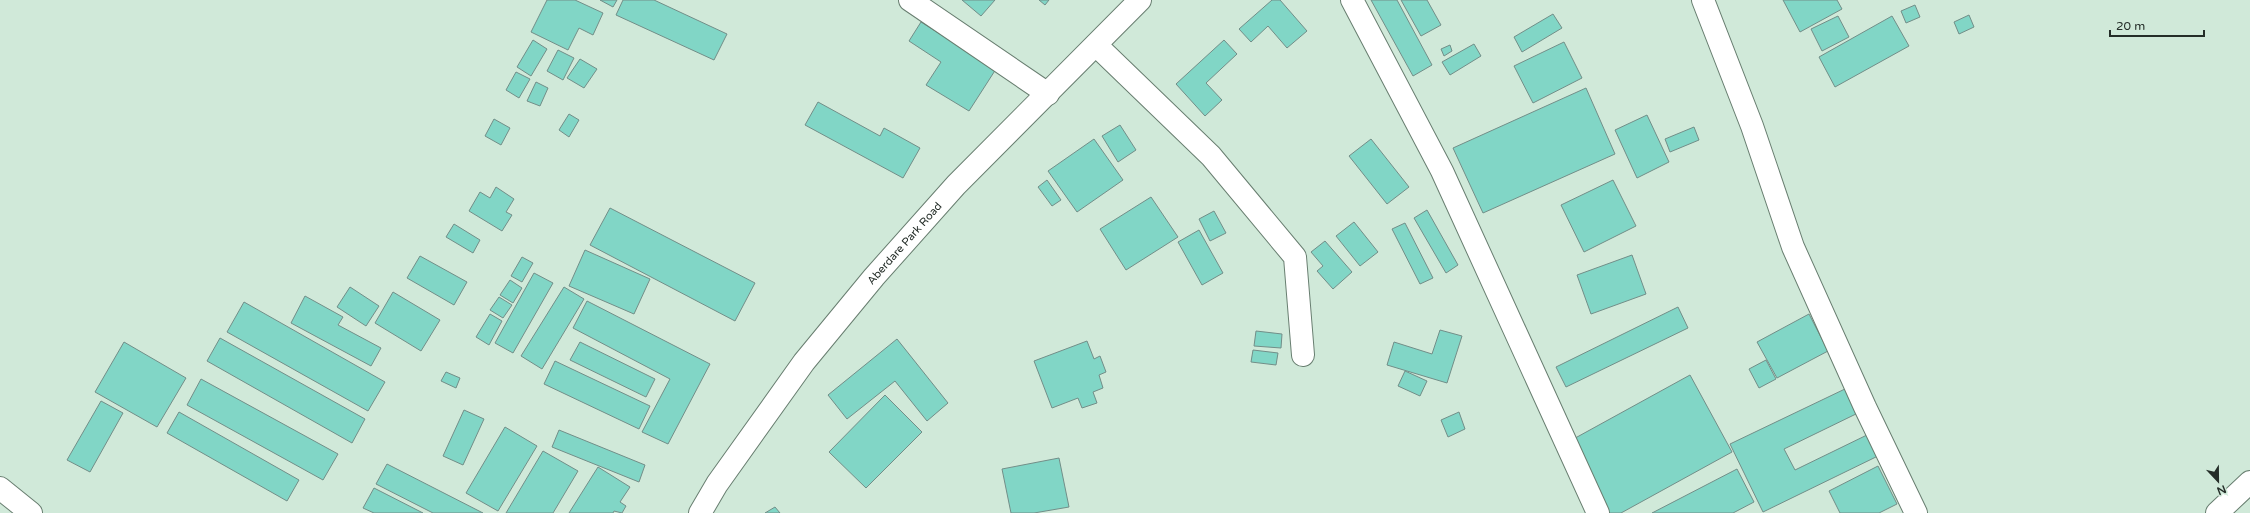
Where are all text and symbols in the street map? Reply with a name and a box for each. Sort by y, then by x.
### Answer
scale bar [2110,12,2204,38]
text: 20 m [2116,19,2145,33]
street label: Aberdare Park Road [865,200,945,287]
north arrow [2198,461,2238,501]
text: N [2215,482,2228,497]

